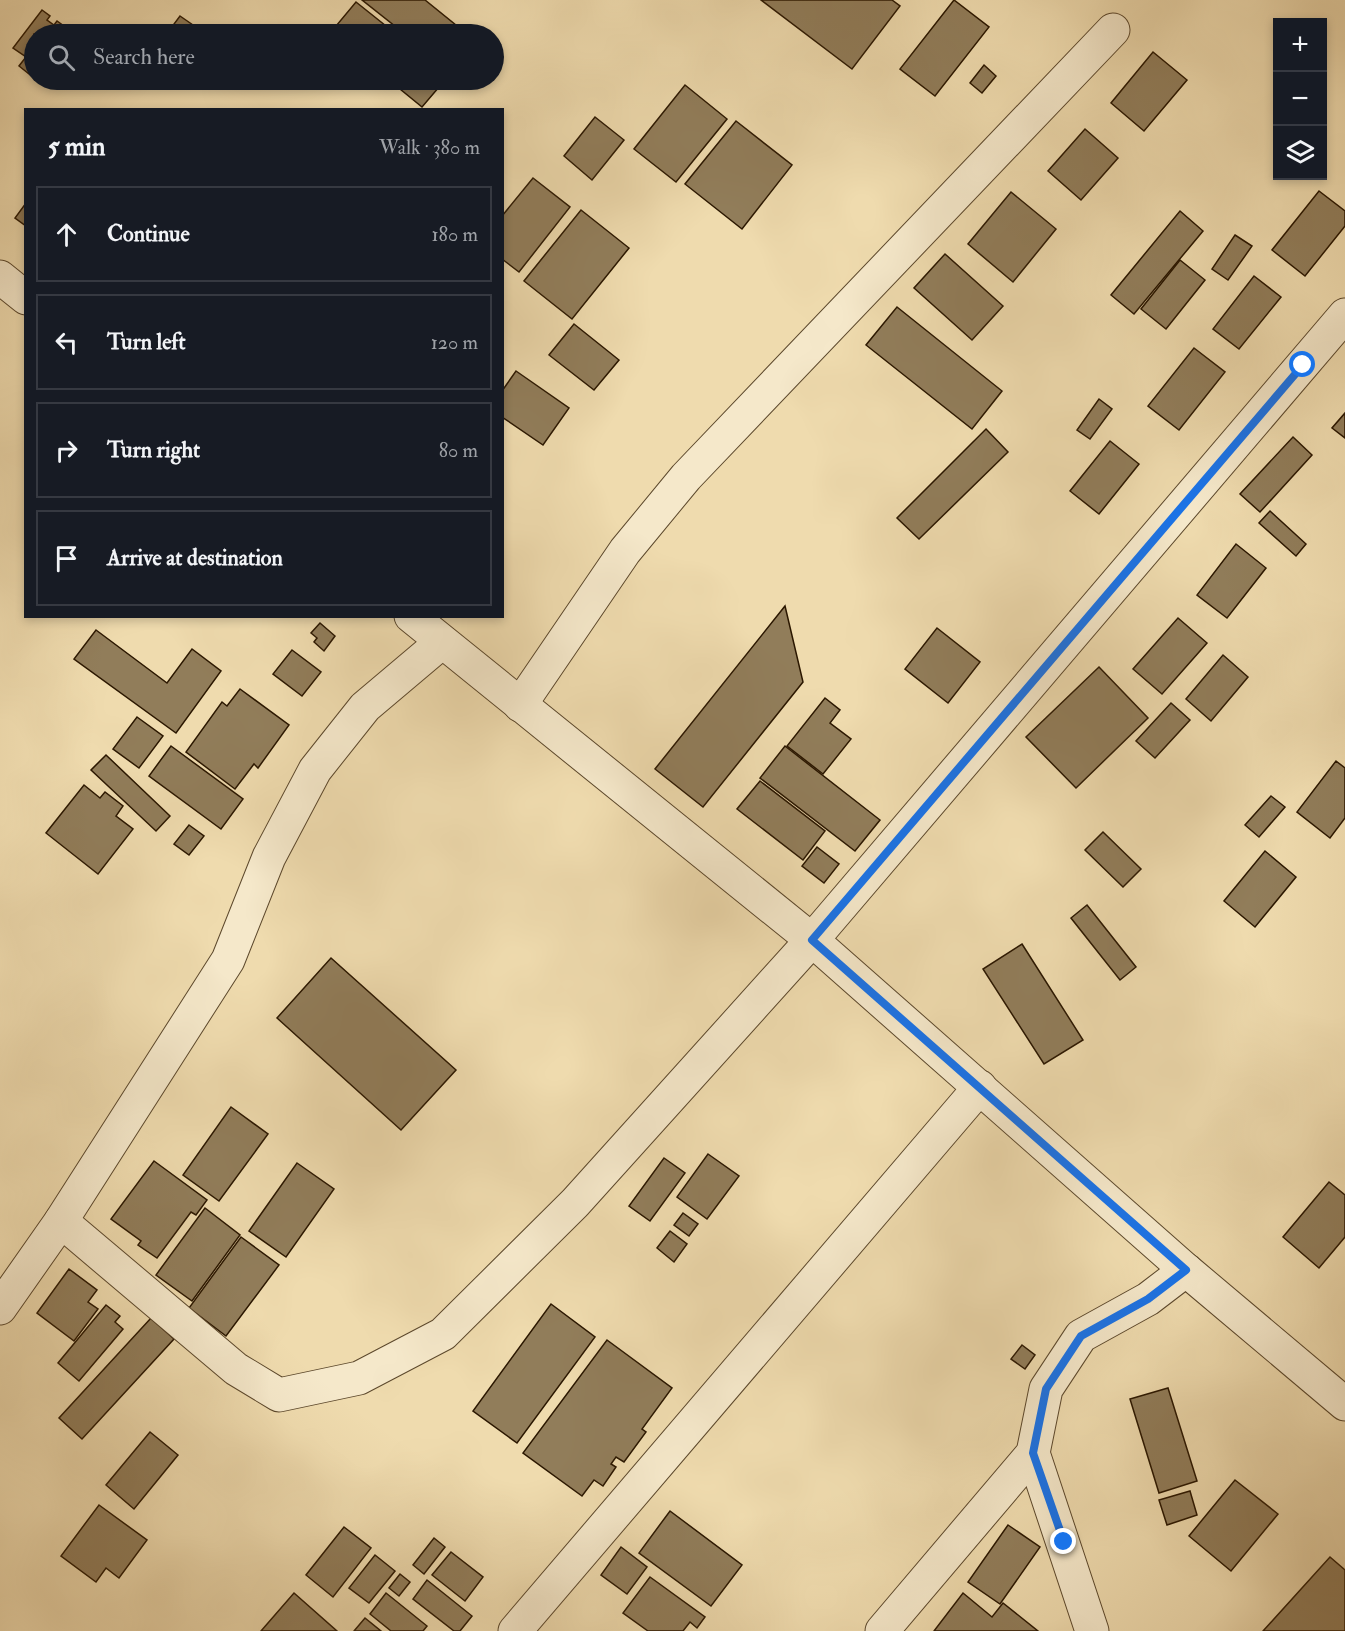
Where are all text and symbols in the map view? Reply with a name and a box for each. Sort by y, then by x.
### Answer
map controls [1273,18,1327,180]
button: + [1273,18,1327,72]
search box [24,24,504,90]
icon: search [45,41,78,74]
text: Search here [93,43,195,71]
button: − [1273,72,1327,126]
button: layers [1273,126,1327,180]
text: 5 min [48,131,105,163]
text: Walk · 380 m [379,135,480,160]
icon: ahead [50,218,83,251]
text: Continue [107,220,190,248]
text: 180 m [431,222,478,247]
icon: left [50,326,83,359]
text: Turn left [107,328,186,356]
text: 120 m [431,330,478,355]
route start [1289,351,1315,377]
icon: right [50,434,83,467]
text: Turn right [107,436,200,464]
text: 80 m [439,438,478,463]
icon: arrive [50,542,83,575]
text: Arrive at destination [107,544,283,572]
route end [1050,1528,1076,1554]

